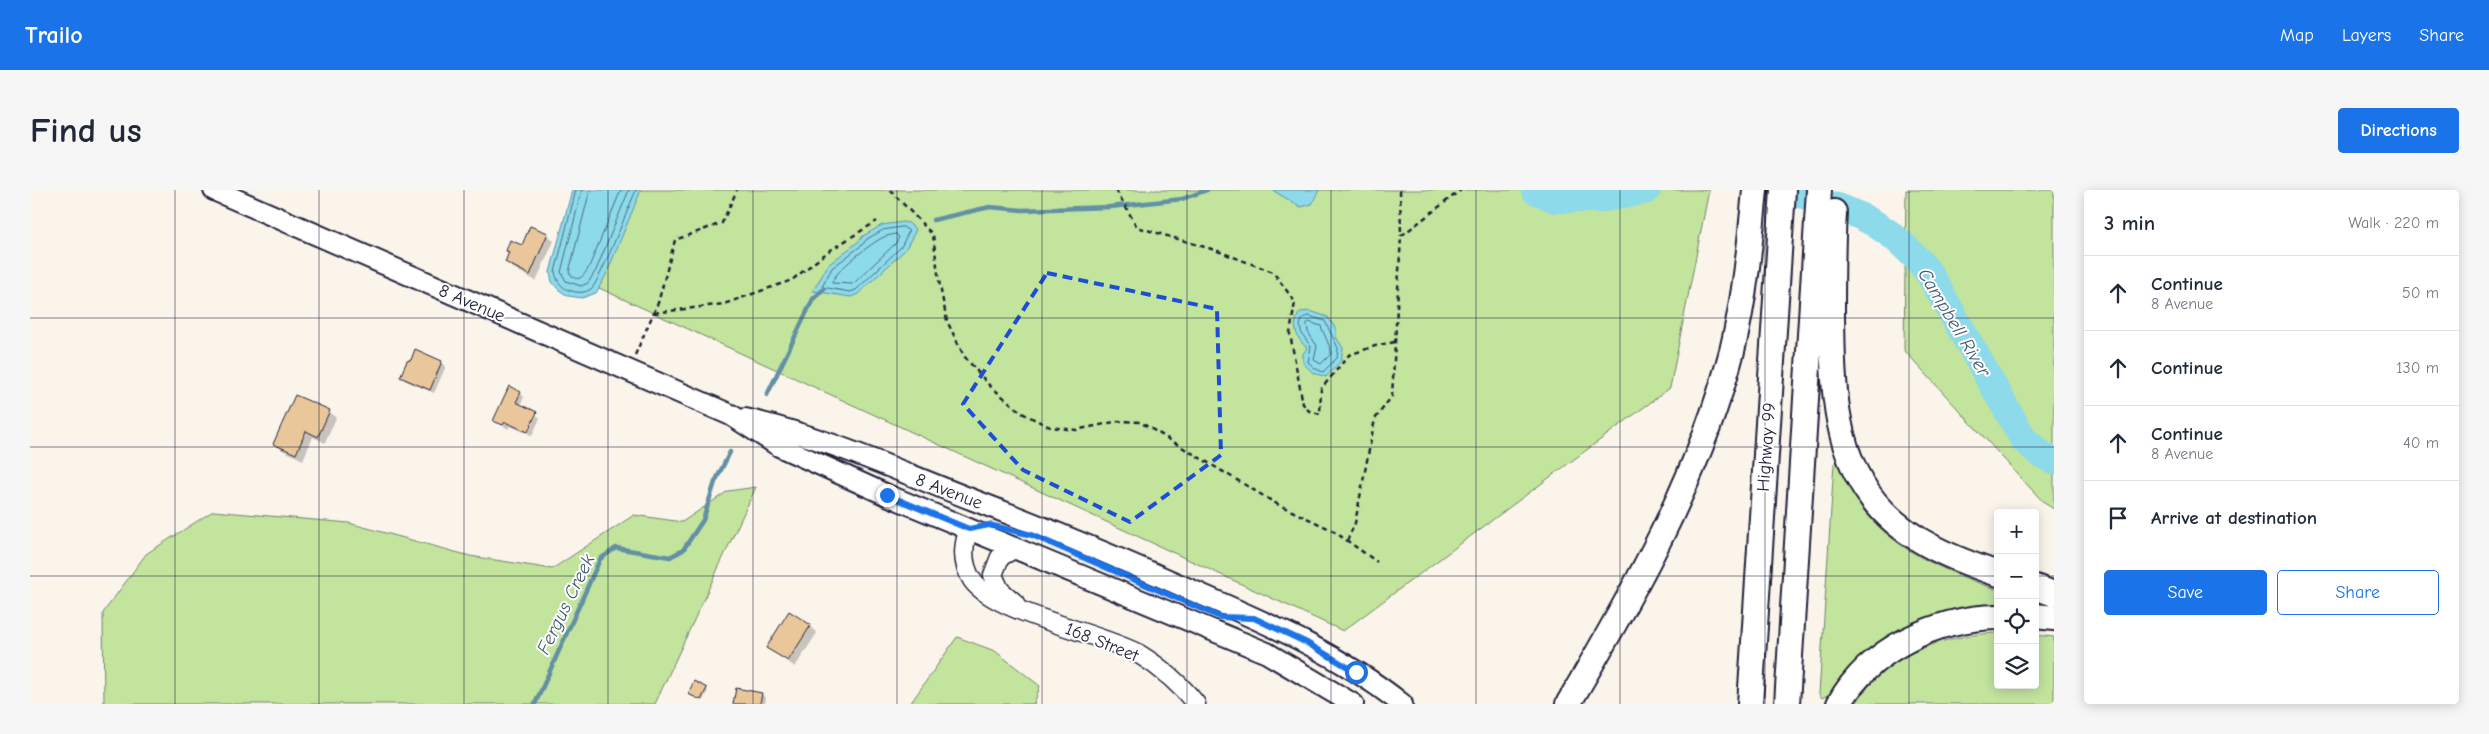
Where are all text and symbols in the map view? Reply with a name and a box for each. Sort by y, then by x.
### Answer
text: Trailo [25,21,83,49]
text: Map [2280,25,2314,46]
text: Layers [2342,25,2391,46]
text: Share [2419,25,2464,46]
button: Directions [2338,108,2459,153]
text: Find us [30,110,142,151]
text: 3 min [2104,211,2155,235]
text: Walk · 220 m [2348,214,2439,232]
water label: Campbell River [1913,264,1996,382]
text: Continue [2151,273,2223,295]
icon: ahead [2104,279,2132,307]
street label: 8 Avenue [435,280,508,327]
text: 50 m [2402,284,2439,302]
text: 8 Avenue [2151,295,2213,313]
icon: ahead [2104,354,2132,382]
text: Continue [2151,357,2223,379]
text: 130 m [2396,359,2439,377]
street label: Highway 99 [1753,402,1780,492]
text: Continue [2151,423,2223,445]
icon: ahead [2104,429,2132,457]
text: 40 m [2403,434,2439,452]
text: 8 Avenue [2151,445,2213,463]
street label: 8 Avenue [912,469,985,514]
route end [876,484,899,507]
icon: arrive [2104,504,2132,532]
text: Arrive at destination [2151,507,2317,529]
map controls [1994,509,2039,689]
button: + [1994,509,2039,554]
water label: Fergus Creek [532,550,600,658]
button: − [1994,554,2039,599]
button: Save [2104,570,2267,615]
button: Share [2277,570,2439,615]
button: locate [1994,599,2039,644]
street label: 168 Street [1062,618,1142,667]
button: layers [1994,644,2039,689]
route start [1345,661,1368,684]

